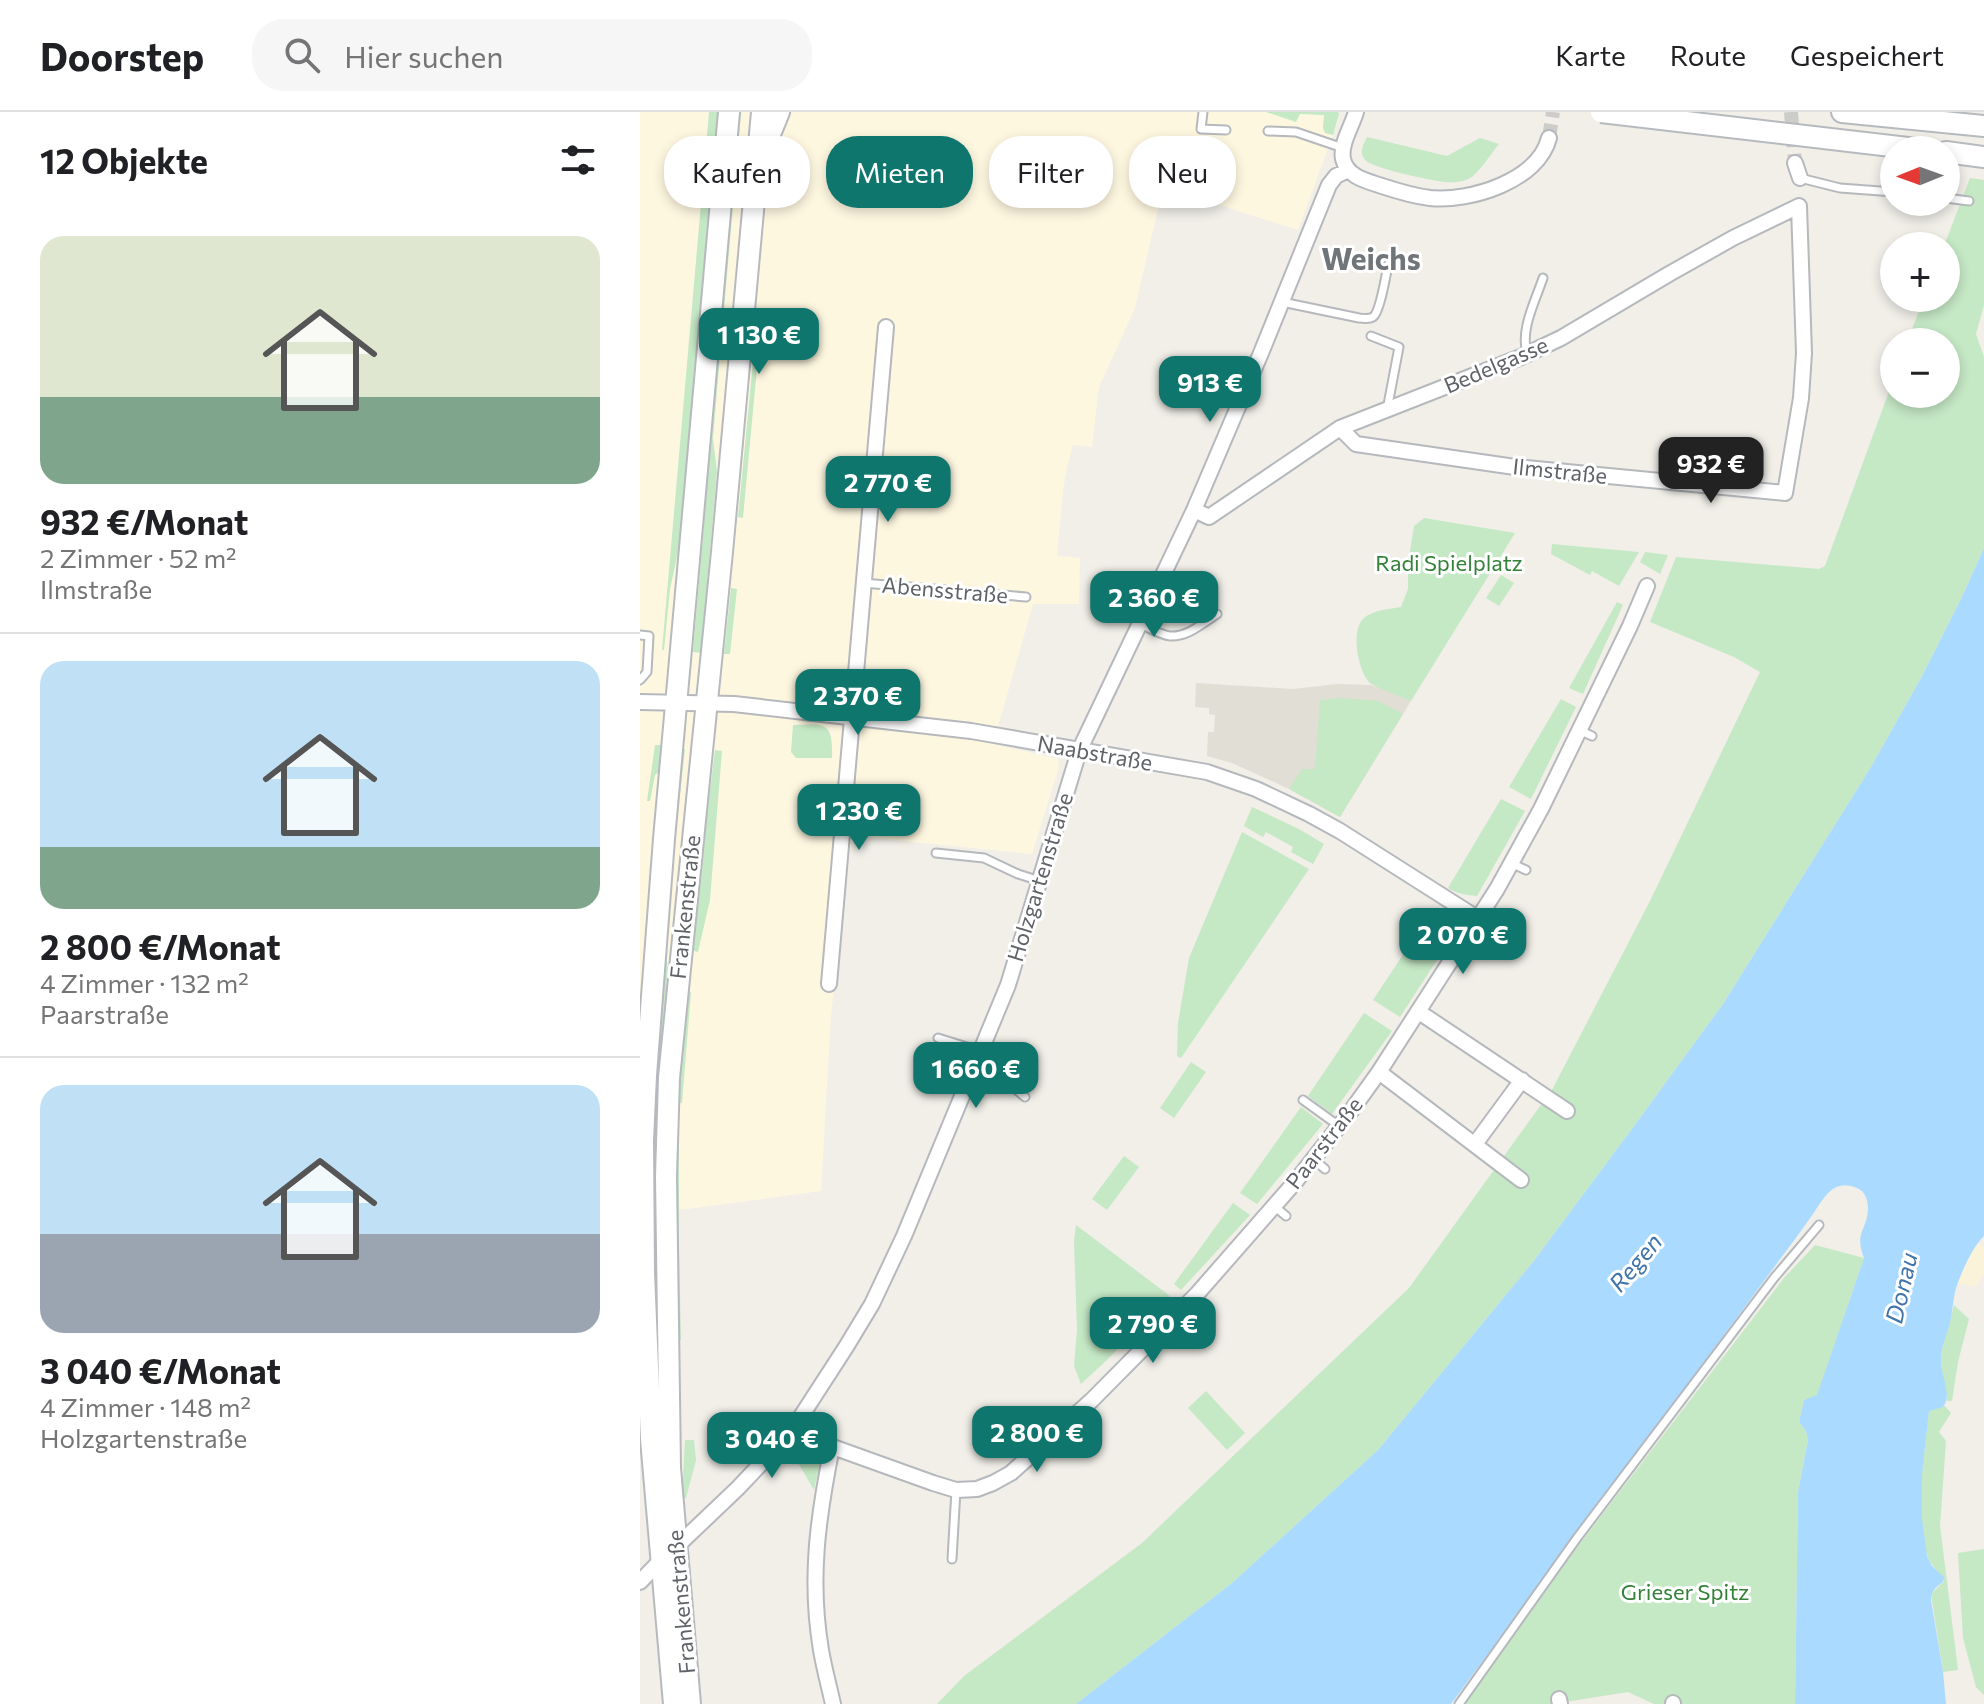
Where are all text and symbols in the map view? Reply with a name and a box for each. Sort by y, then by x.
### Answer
search box [252,19,812,91]
text: Doorstep [40,32,204,79]
icon: search [280,33,324,77]
text: Hier suchen [344,37,504,74]
text: Karte [1555,38,1626,72]
text: Route [1670,38,1746,72]
text: Gespeichert [1790,38,1944,72]
chip: Kaufen [664,136,810,208]
chip: Mieten [826,136,973,208]
chip: Filter [989,136,1113,208]
chip: Neu [1129,136,1236,208]
north arrow [1880,136,1960,216]
map controls [1880,136,1960,408]
icon: filters [556,138,600,182]
text: 12 Objekte [40,139,208,181]
button: + [1880,232,1960,312]
district label: Weichs [1321,239,1421,276]
icon: home [248,288,392,432]
pin: 1 130 € [685,308,833,376]
text: 1 130 € [717,318,801,349]
button: − [1880,328,1960,408]
street label: Bedelgasse [1440,331,1552,399]
pin: 913 € [1154,356,1266,424]
text: 913 € [1177,366,1243,397]
pin: 932 € [1655,437,1767,505]
text: 932 € [1677,447,1745,478]
street label: Ilmstraße [1511,452,1609,489]
pin: 2 770 € [814,456,962,524]
text: 2 770 € [844,466,932,497]
text: 932 €/Monat [40,500,248,542]
text: 2 Zimmer · 52 m² [40,542,237,573]
park label: Radi Spielplatz [1375,549,1523,576]
street label: Abensstraße [881,571,1009,608]
pin: 2 360 € [1080,571,1228,639]
text: Ilmstraße [40,573,152,604]
text: 2 360 € [1108,581,1200,612]
pin: 2 370 € [784,669,932,737]
text: 2 370 € [813,679,903,710]
icon: home [248,713,392,857]
street label: Naabstraße [1035,729,1155,776]
pin: 1 230 € [785,784,933,852]
street label: Holzgartenstraße [1001,789,1078,965]
text: 1 230 € [815,794,903,825]
street label: Frankenstraße [664,834,705,980]
pin: 2 070 € [1389,908,1537,976]
text: 2 070 € [1417,918,1509,949]
text: 2 800 €/Monat [40,925,281,967]
text: 4 Zimmer · 132 m² [40,967,249,998]
text: Paarstraße [40,998,169,1029]
pin: 1 660 € [902,1042,1050,1110]
text: 1 660 € [931,1052,1021,1083]
street label: Paarstraße [1279,1091,1368,1194]
icon: home [248,1137,392,1281]
water label: Regen [1602,1227,1668,1297]
water label: Donau [1878,1249,1923,1326]
pin: 2 790 € [1079,1297,1227,1365]
text: 2 790 € [1108,1307,1198,1338]
text: 3 040 €/Monat [40,1349,281,1391]
text: 4 Zimmer · 148 m² [40,1391,251,1422]
pin: 2 800 € [963,1406,1111,1474]
pin: 3 040 € [698,1412,846,1480]
text: 2 800 € [990,1416,1084,1447]
text: Holzgartenstraße [40,1422,247,1453]
text: 3 040 € [725,1422,819,1453]
street label: Frankenstraße [661,1529,700,1675]
park label: Grieser Spitz [1621,1578,1749,1605]

